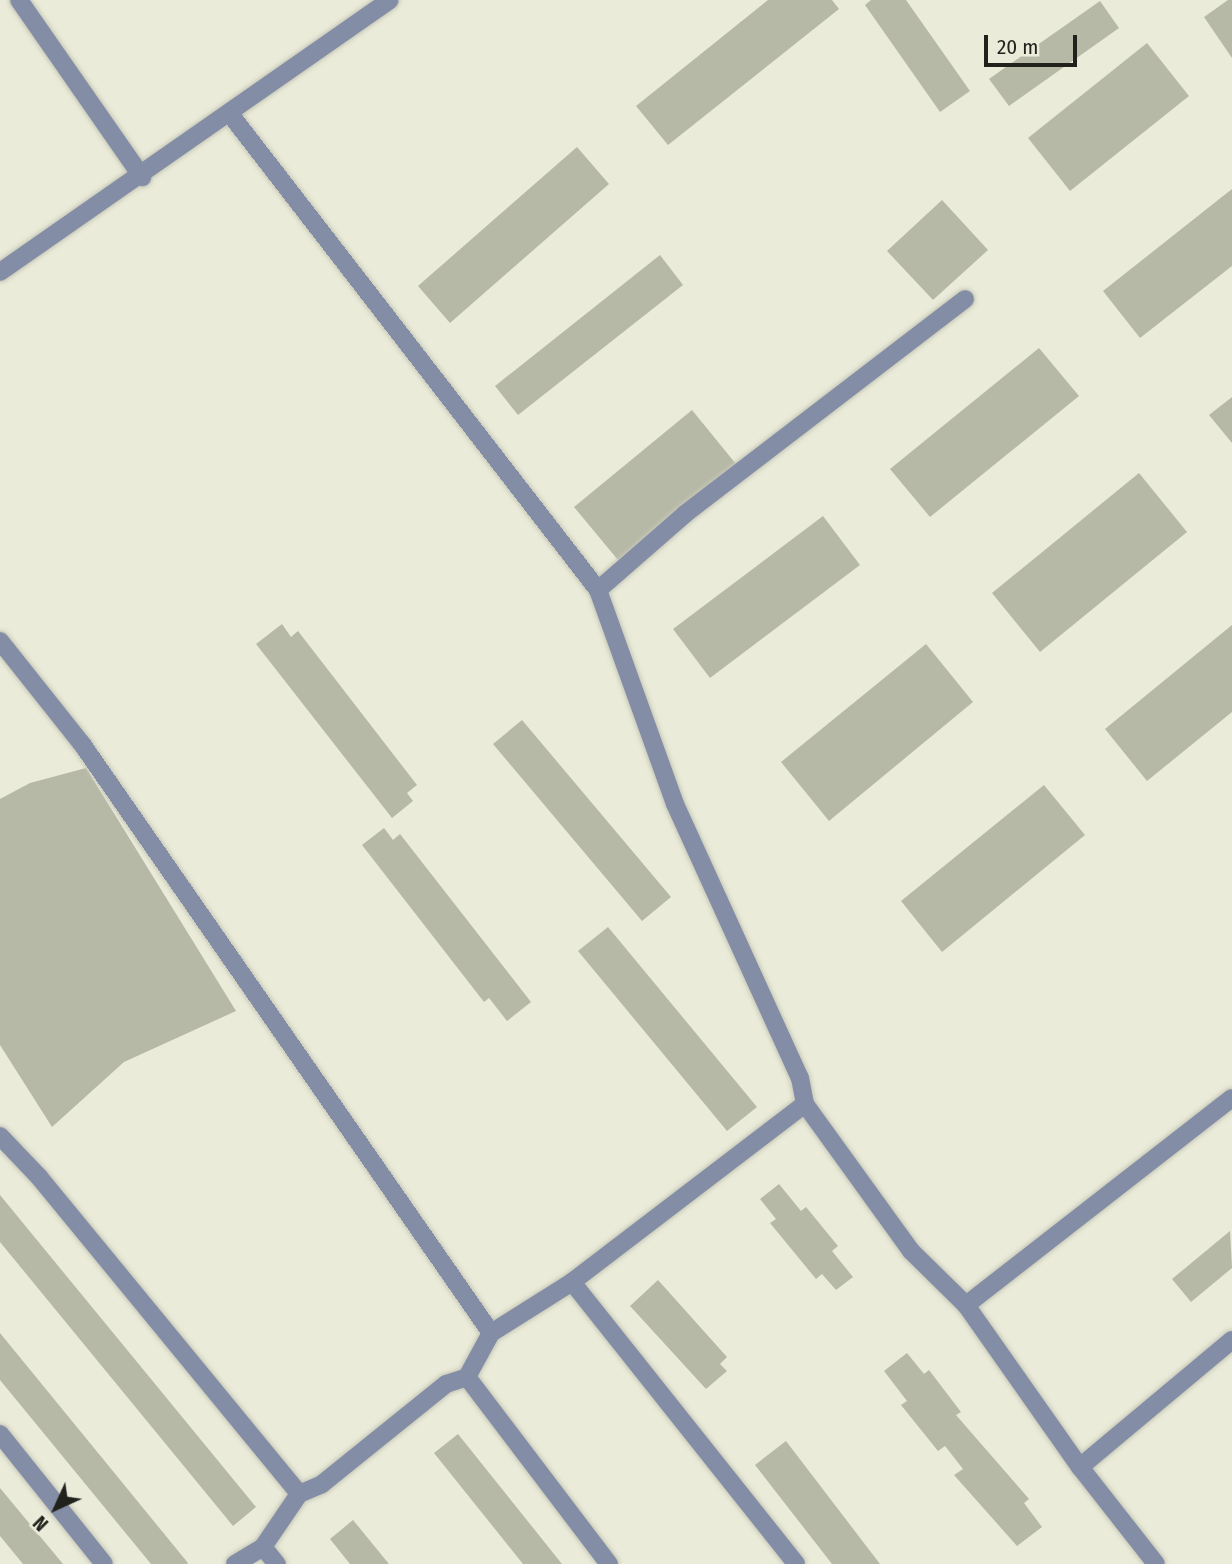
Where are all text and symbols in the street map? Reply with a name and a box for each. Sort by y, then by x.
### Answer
scale bar [987,21,1080,65]
text: 20 m [997,34,1038,60]
north arrow [21,1473,91,1543]
text: N [29,1511,53,1535]

